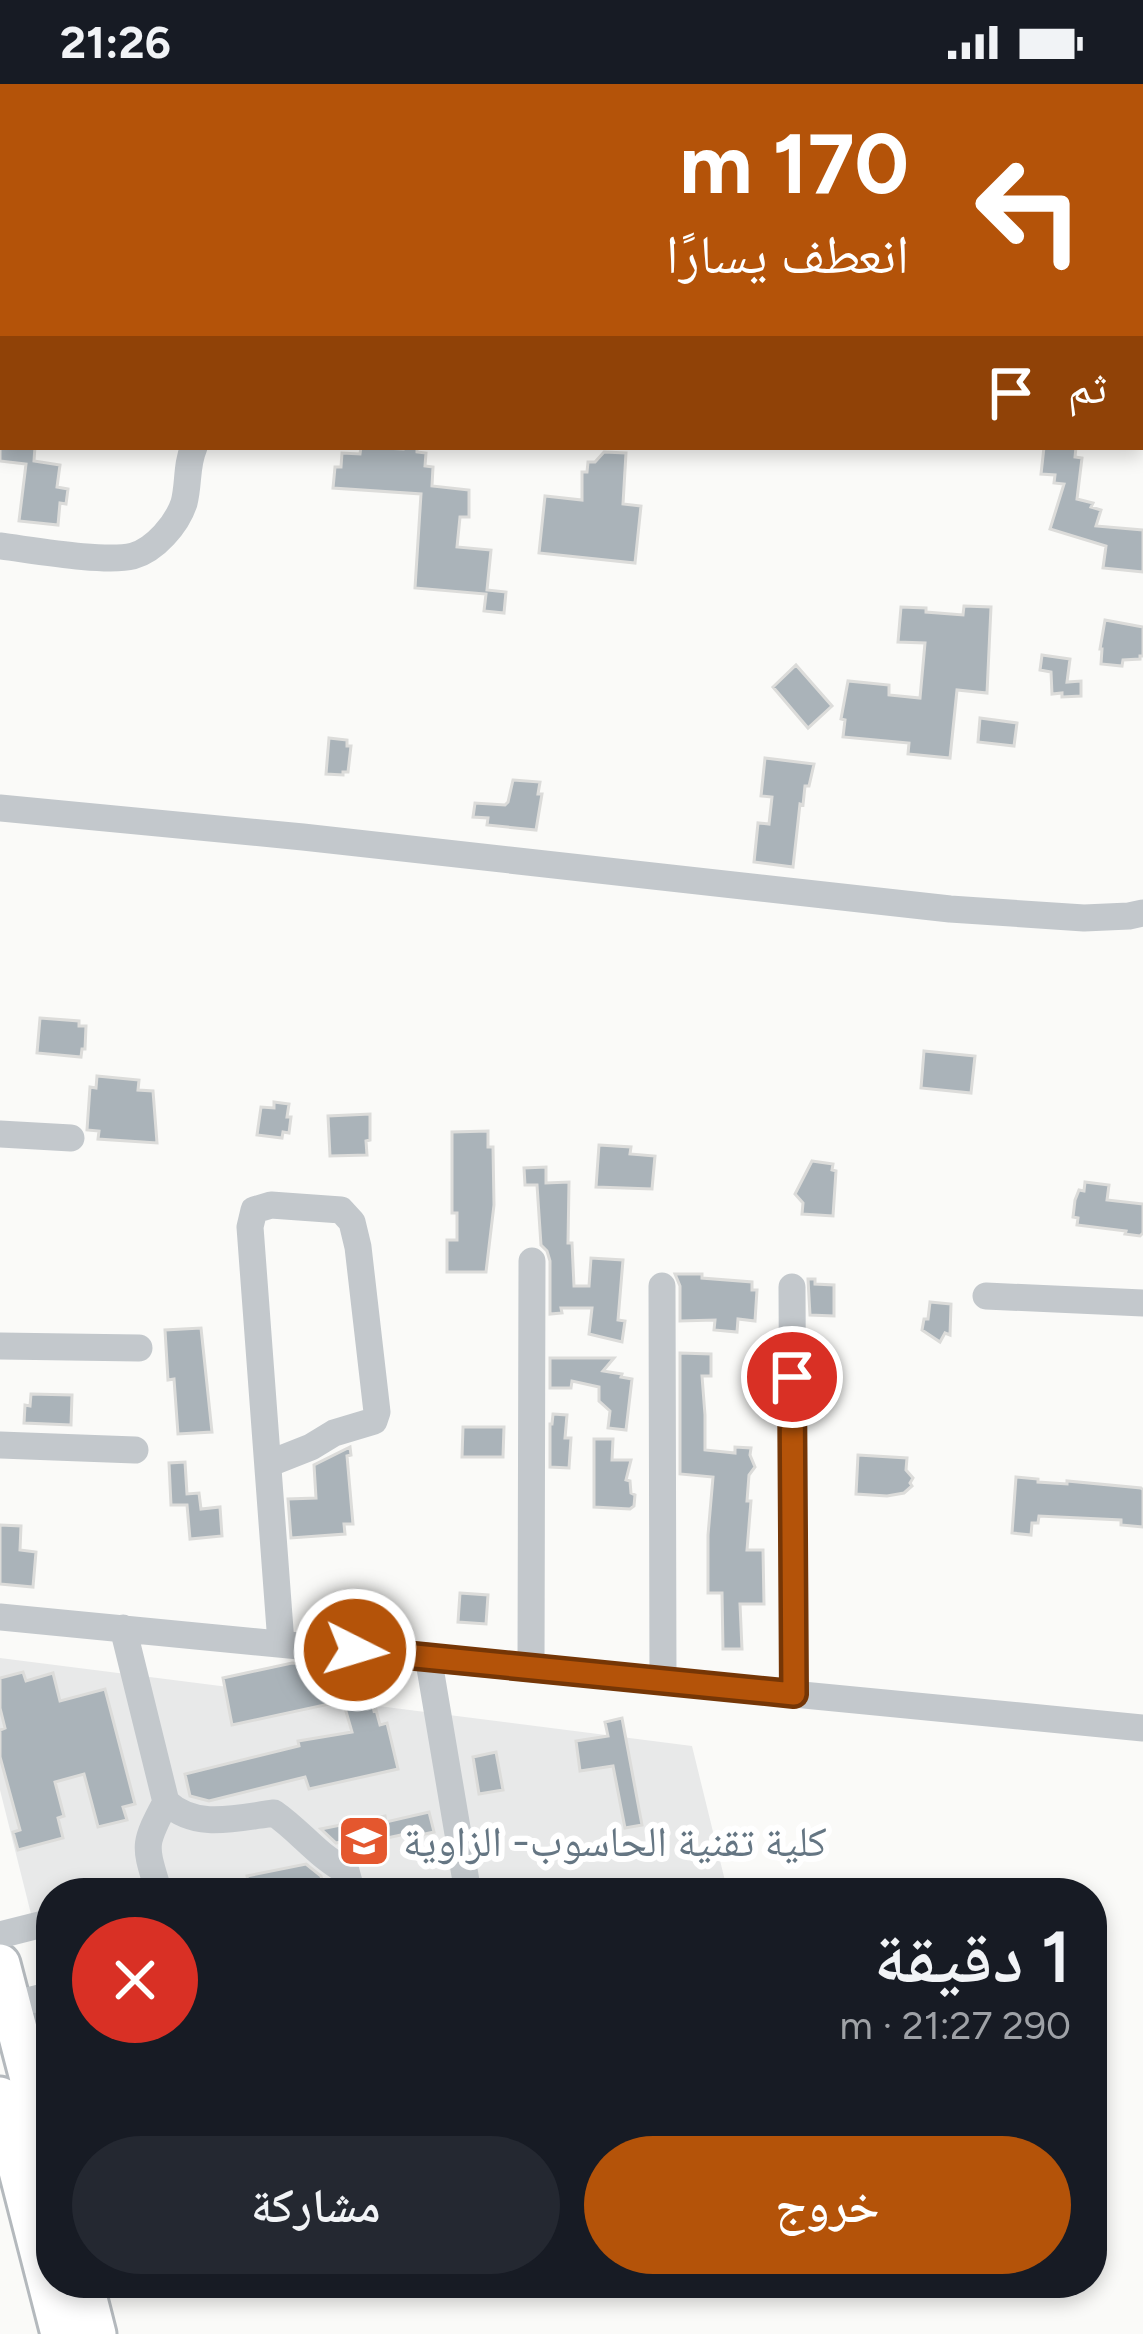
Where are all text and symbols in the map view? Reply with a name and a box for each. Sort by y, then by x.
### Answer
text: 21:26 [60,15,171,69]
text: 170 m [679,113,909,214]
icon: left [951,132,1107,288]
text: انعطف يسارًا [666,222,909,287]
icon: arrive [978,360,1044,426]
text: ثم [1068,360,1107,414]
pin [741,1326,843,1428]
icon: arrive [759,1344,825,1410]
position arrow [292,1587,418,1713]
school or university icon: كلية تقنية الحاسوب- الزاوية [336,1813,392,1869]
place label: كلية تقنية الحاسوب- الزاوية [403,1816,827,1867]
text: 1 دقيقة [874,1914,1071,2000]
button: close [72,1917,198,2043]
text: 290 m · 21:27 [840,2002,1071,2049]
button: مشاركة [72,2136,560,2274]
button: خروج [584,2136,1071,2274]

